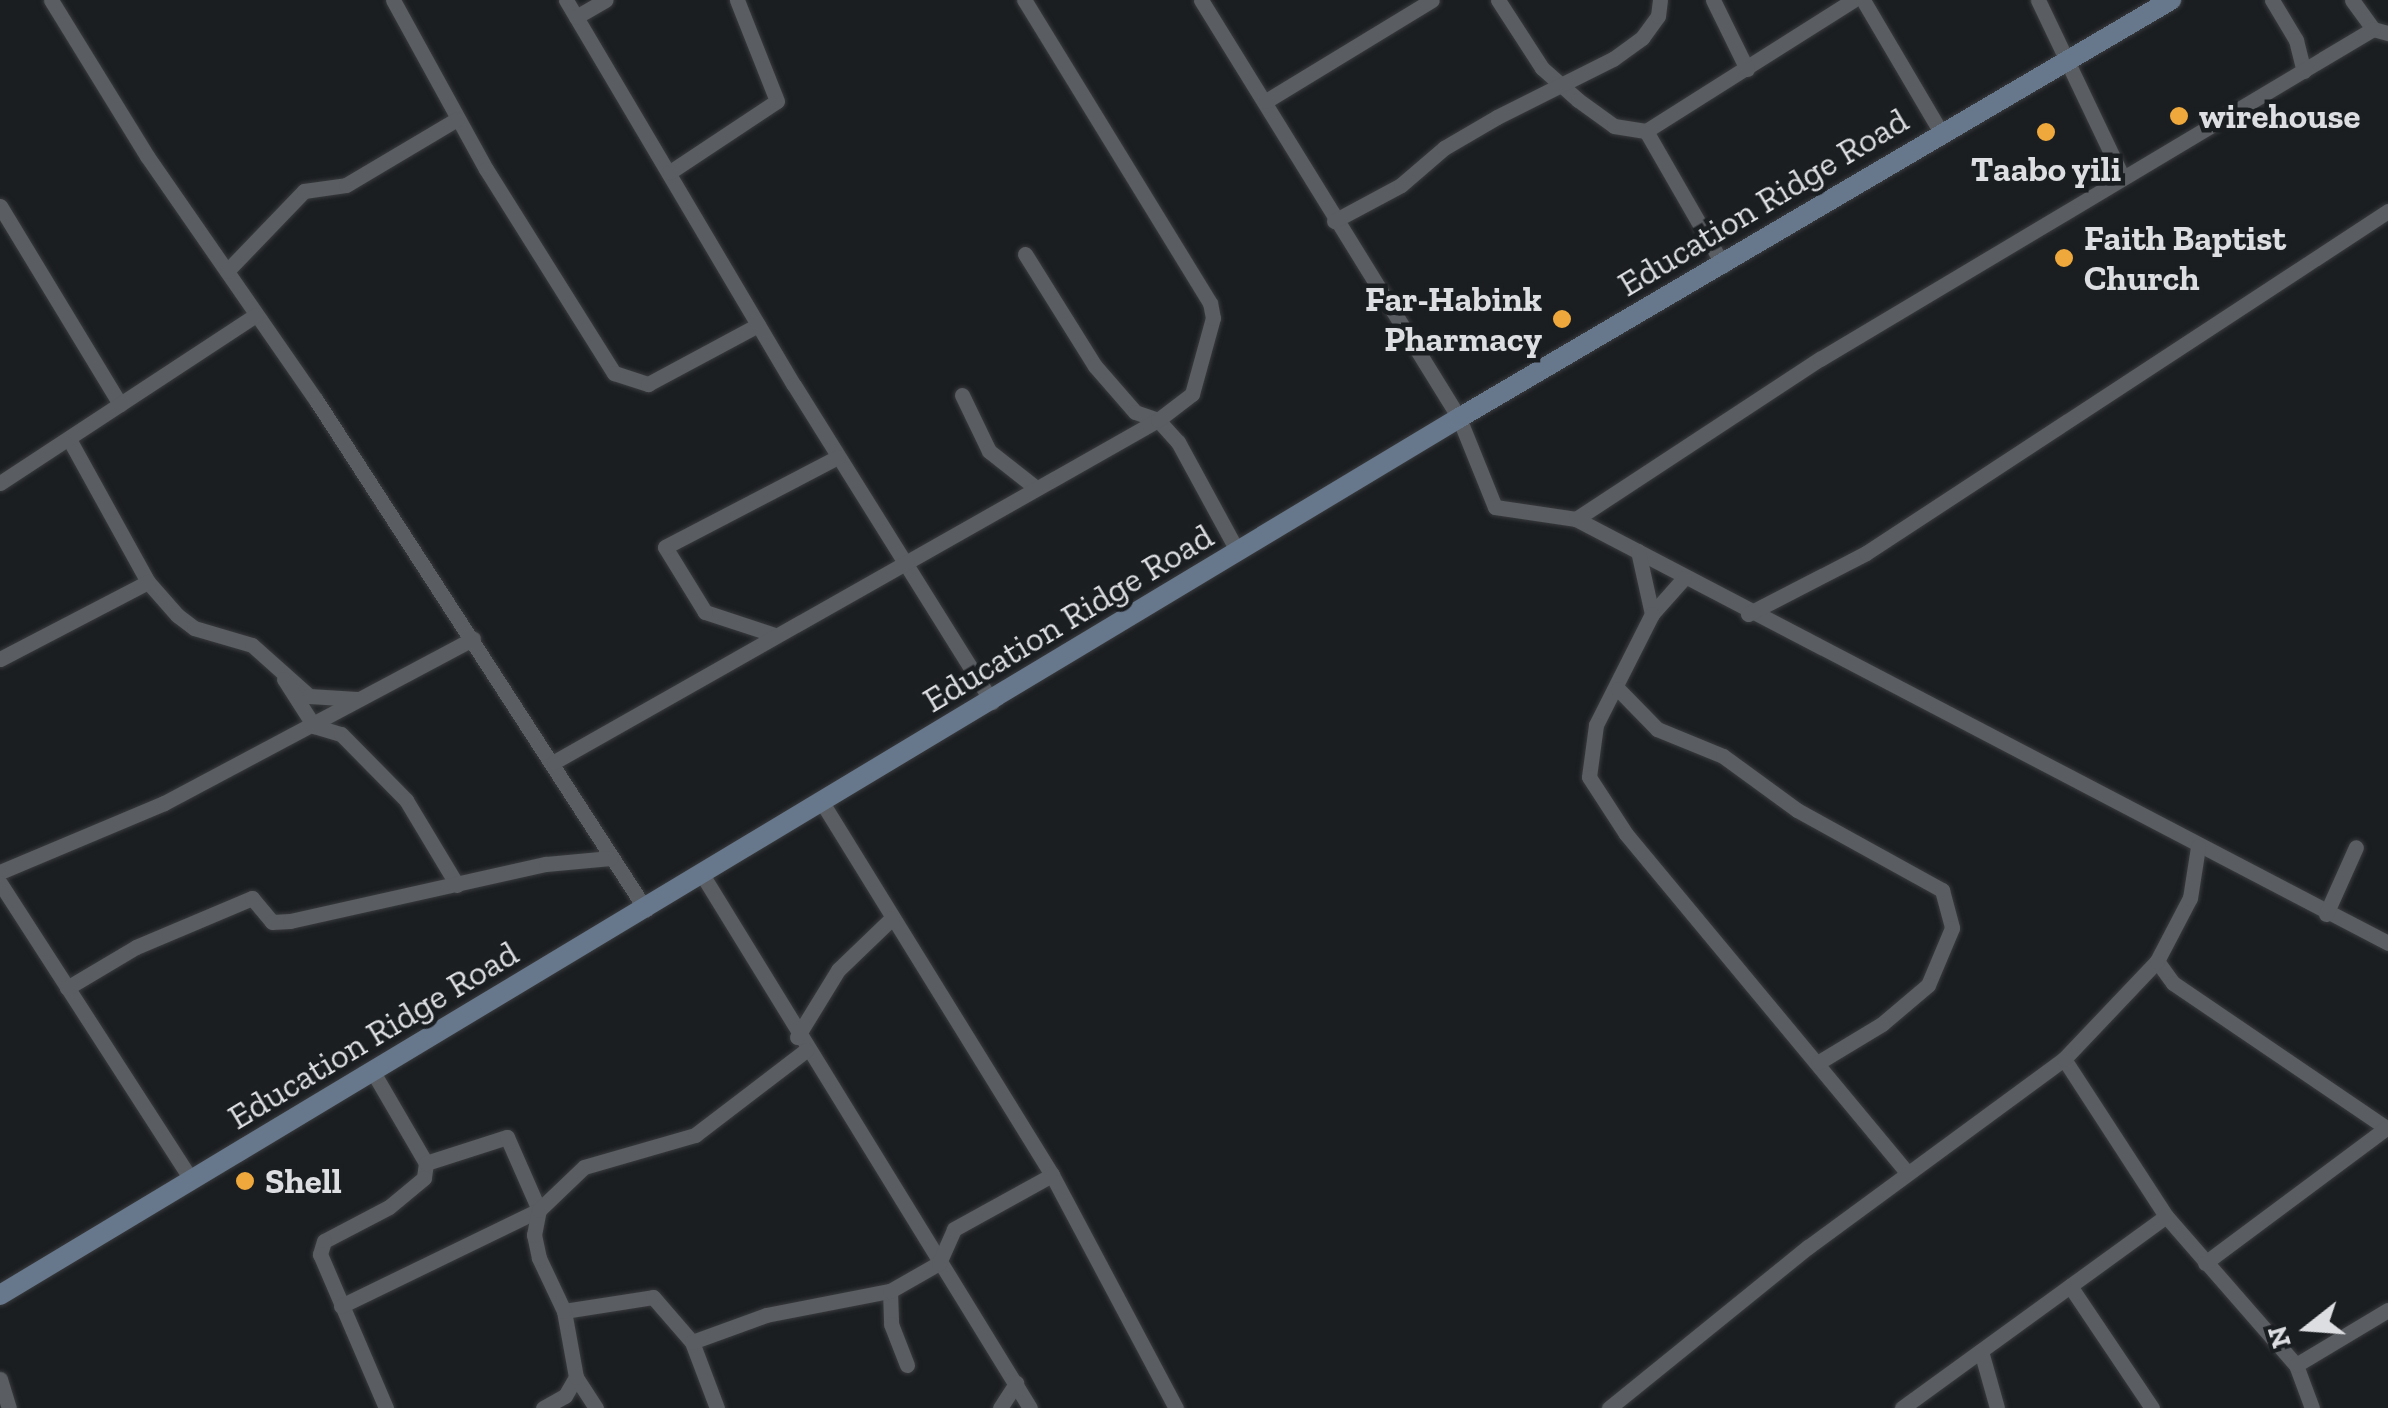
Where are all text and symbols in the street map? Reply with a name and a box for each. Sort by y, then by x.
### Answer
place label: wirehouse [2199,95,2360,137]
street label: Education Ridge Road [1610,99,1916,305]
marker: wirehouse [2168,105,2190,127]
marker: Taabo yili [2035,121,2057,143]
place label: Taabo yili [1970,148,2122,190]
place label: Faith Baptist Church [2084,217,2286,299]
marker: Faith Baptist Church [2053,247,2075,269]
place label: Far-Habink Pharmacy [1365,278,1542,360]
marker: Far-Habink Pharmacy [1551,308,1573,330]
street label: Education Ridge Road [915,515,1221,721]
street label: Education Ridge Road [220,932,526,1138]
place label: Shell [265,1160,342,1202]
marker: Shell [234,1170,256,1192]
north arrow [2258,1278,2358,1378]
text: N [2260,1322,2298,1352]

